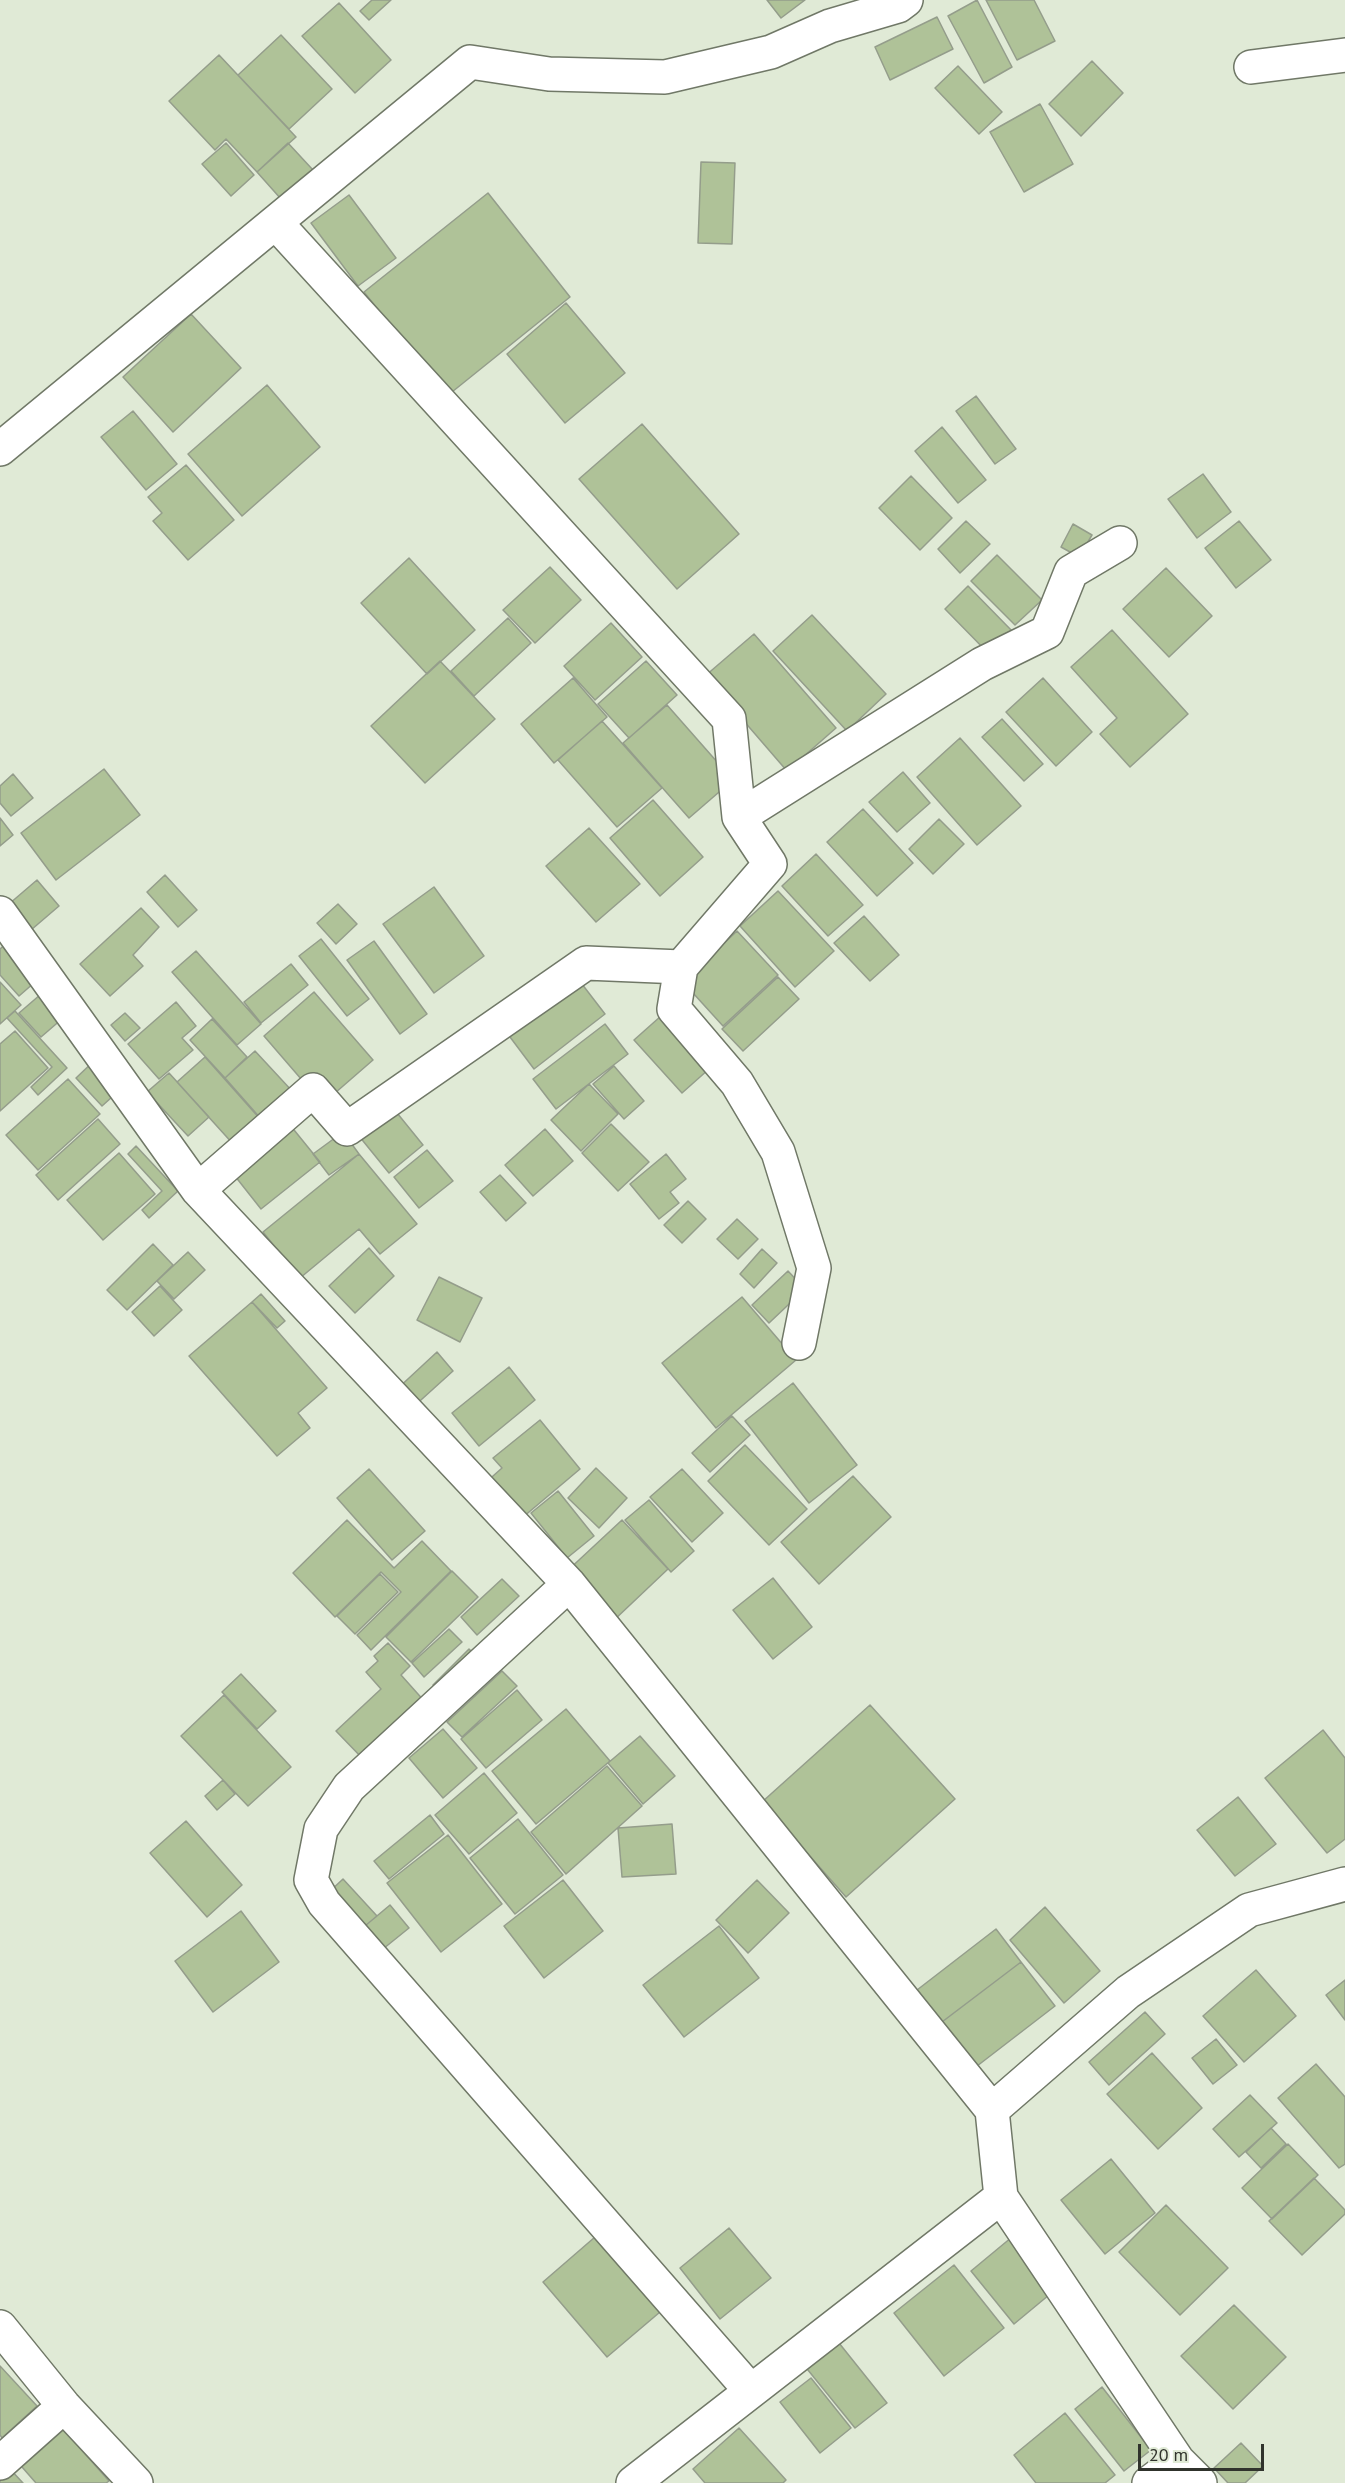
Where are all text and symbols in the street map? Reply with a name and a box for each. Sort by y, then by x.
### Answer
scale bar [1141,2432,1267,2470]
text: 20 m [1149,2443,1188,2466]

